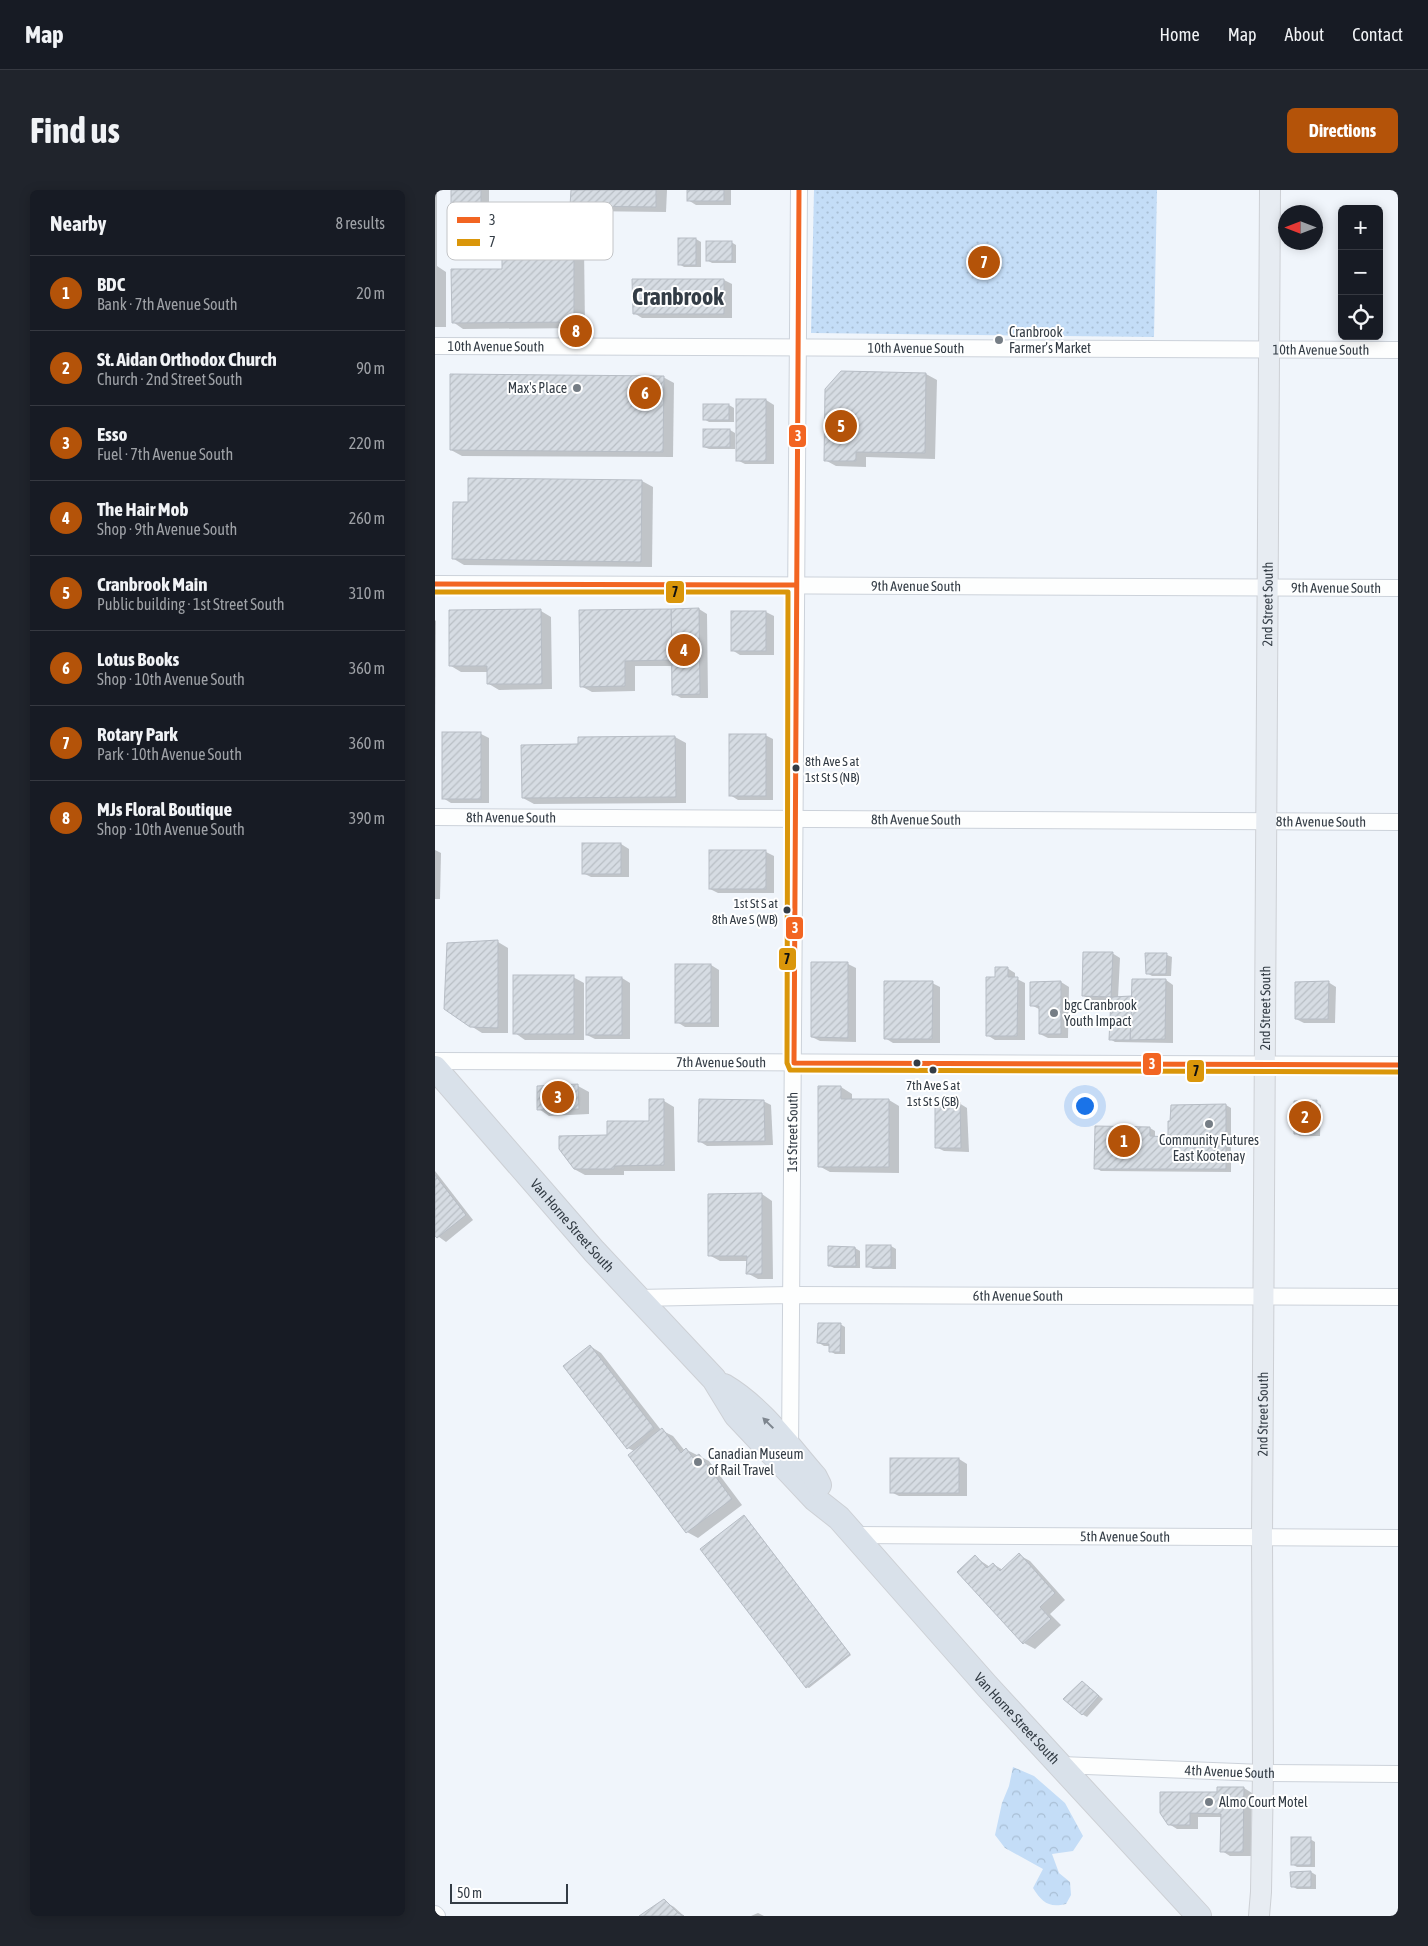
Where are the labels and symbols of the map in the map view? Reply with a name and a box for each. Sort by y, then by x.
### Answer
legend [447,202,613,260]
north arrow [1278,205,1323,250]
text: 3 [489,212,496,228]
text: 7 [489,234,496,250]
pin: 7 [968,243,1000,281]
district label: Cranbrook [632,283,724,310]
pin: 8 [560,312,592,350]
place label: Cranbrook Farmer’s Market [1009,324,1091,356]
marker: Cranbrook Farmer’s Market [993,334,1005,346]
street label: 10th Avenue South [448,338,544,354]
street label: 10th Avenue South [868,340,964,356]
street label: 10th Avenue South [1273,341,1369,358]
pin: 6 [629,374,661,412]
place label: Max's Place [508,380,567,396]
marker: Max's Place [571,382,583,394]
pin: 5 [825,407,857,445]
line badge: 3 [788,424,807,448]
text: 3 [795,428,801,444]
street label: 2nd Street South [1259,562,1276,647]
street label: 9th Avenue South [871,578,961,594]
line badge: 7 [665,580,685,604]
street label: 9th Avenue South [1291,580,1381,596]
text: 7 [672,584,678,600]
pin: 4 [668,631,700,669]
place label: 8th Ave S at 1st St S (NB) [805,754,860,785]
marker: 8th Ave S at 1st St S (NB) [791,763,801,773]
street label: 8th Avenue South [466,809,556,826]
street label: 8th Avenue South [871,811,961,828]
street label: 8th Avenue South [1276,813,1366,830]
place label: 1st St S at 8th Ave S (WB) [712,896,778,927]
marker: 1st St S at 8th Ave S (WB) [782,905,792,915]
line badge: 3 [785,916,804,940]
text: 3 [792,920,798,936]
line badge: 7 [778,947,797,971]
text: 7 [784,951,790,967]
street label: 2nd Street South [1257,966,1273,1051]
place label: bgc Cranbrook Youth Impact [1064,997,1137,1029]
marker: bgc Cranbrook Youth Impact [1048,1007,1060,1019]
line badge: 3 [1142,1052,1162,1076]
street label: 7th Avenue South [676,1054,766,1070]
text: 3 [1149,1056,1155,1072]
unlabelled marker [912,1058,922,1068]
line badge: 7 [1186,1059,1205,1083]
text: 7 [1193,1063,1199,1079]
marker: 7th Ave S at 1st St S (SB) [928,1065,938,1075]
pin: 3 [542,1078,574,1116]
place label: 7th Ave S at 1st St S (SB) [906,1078,960,1109]
street label: 1st Street South [784,1092,801,1172]
your location [1072,1093,1098,1119]
pin: 2 [1289,1098,1321,1136]
marker: Community Futures East Kootenay [1203,1118,1215,1130]
pin: 1 [1108,1122,1140,1160]
place label: Community Futures East Kootenay [1159,1132,1259,1164]
street label: Van Horne Street South [527,1176,617,1275]
street label: 6th Avenue South [973,1288,1063,1304]
street label: 2nd Street South [1254,1372,1271,1457]
one-way arrow [763,1417,775,1429]
place label: Canadian Museum of Rail Travel [708,1446,803,1478]
marker: Canadian Museum of Rail Travel [692,1456,704,1468]
street label: 5th Avenue South [1080,1528,1170,1545]
street label: Van Horne Street South [971,1669,1063,1767]
street label: 4th Avenue South [1185,1762,1275,1781]
place label: Almo Court Motel [1219,1794,1308,1810]
marker: Almo Court Motel [1203,1796,1215,1808]
scale bar [450,1881,567,1904]

